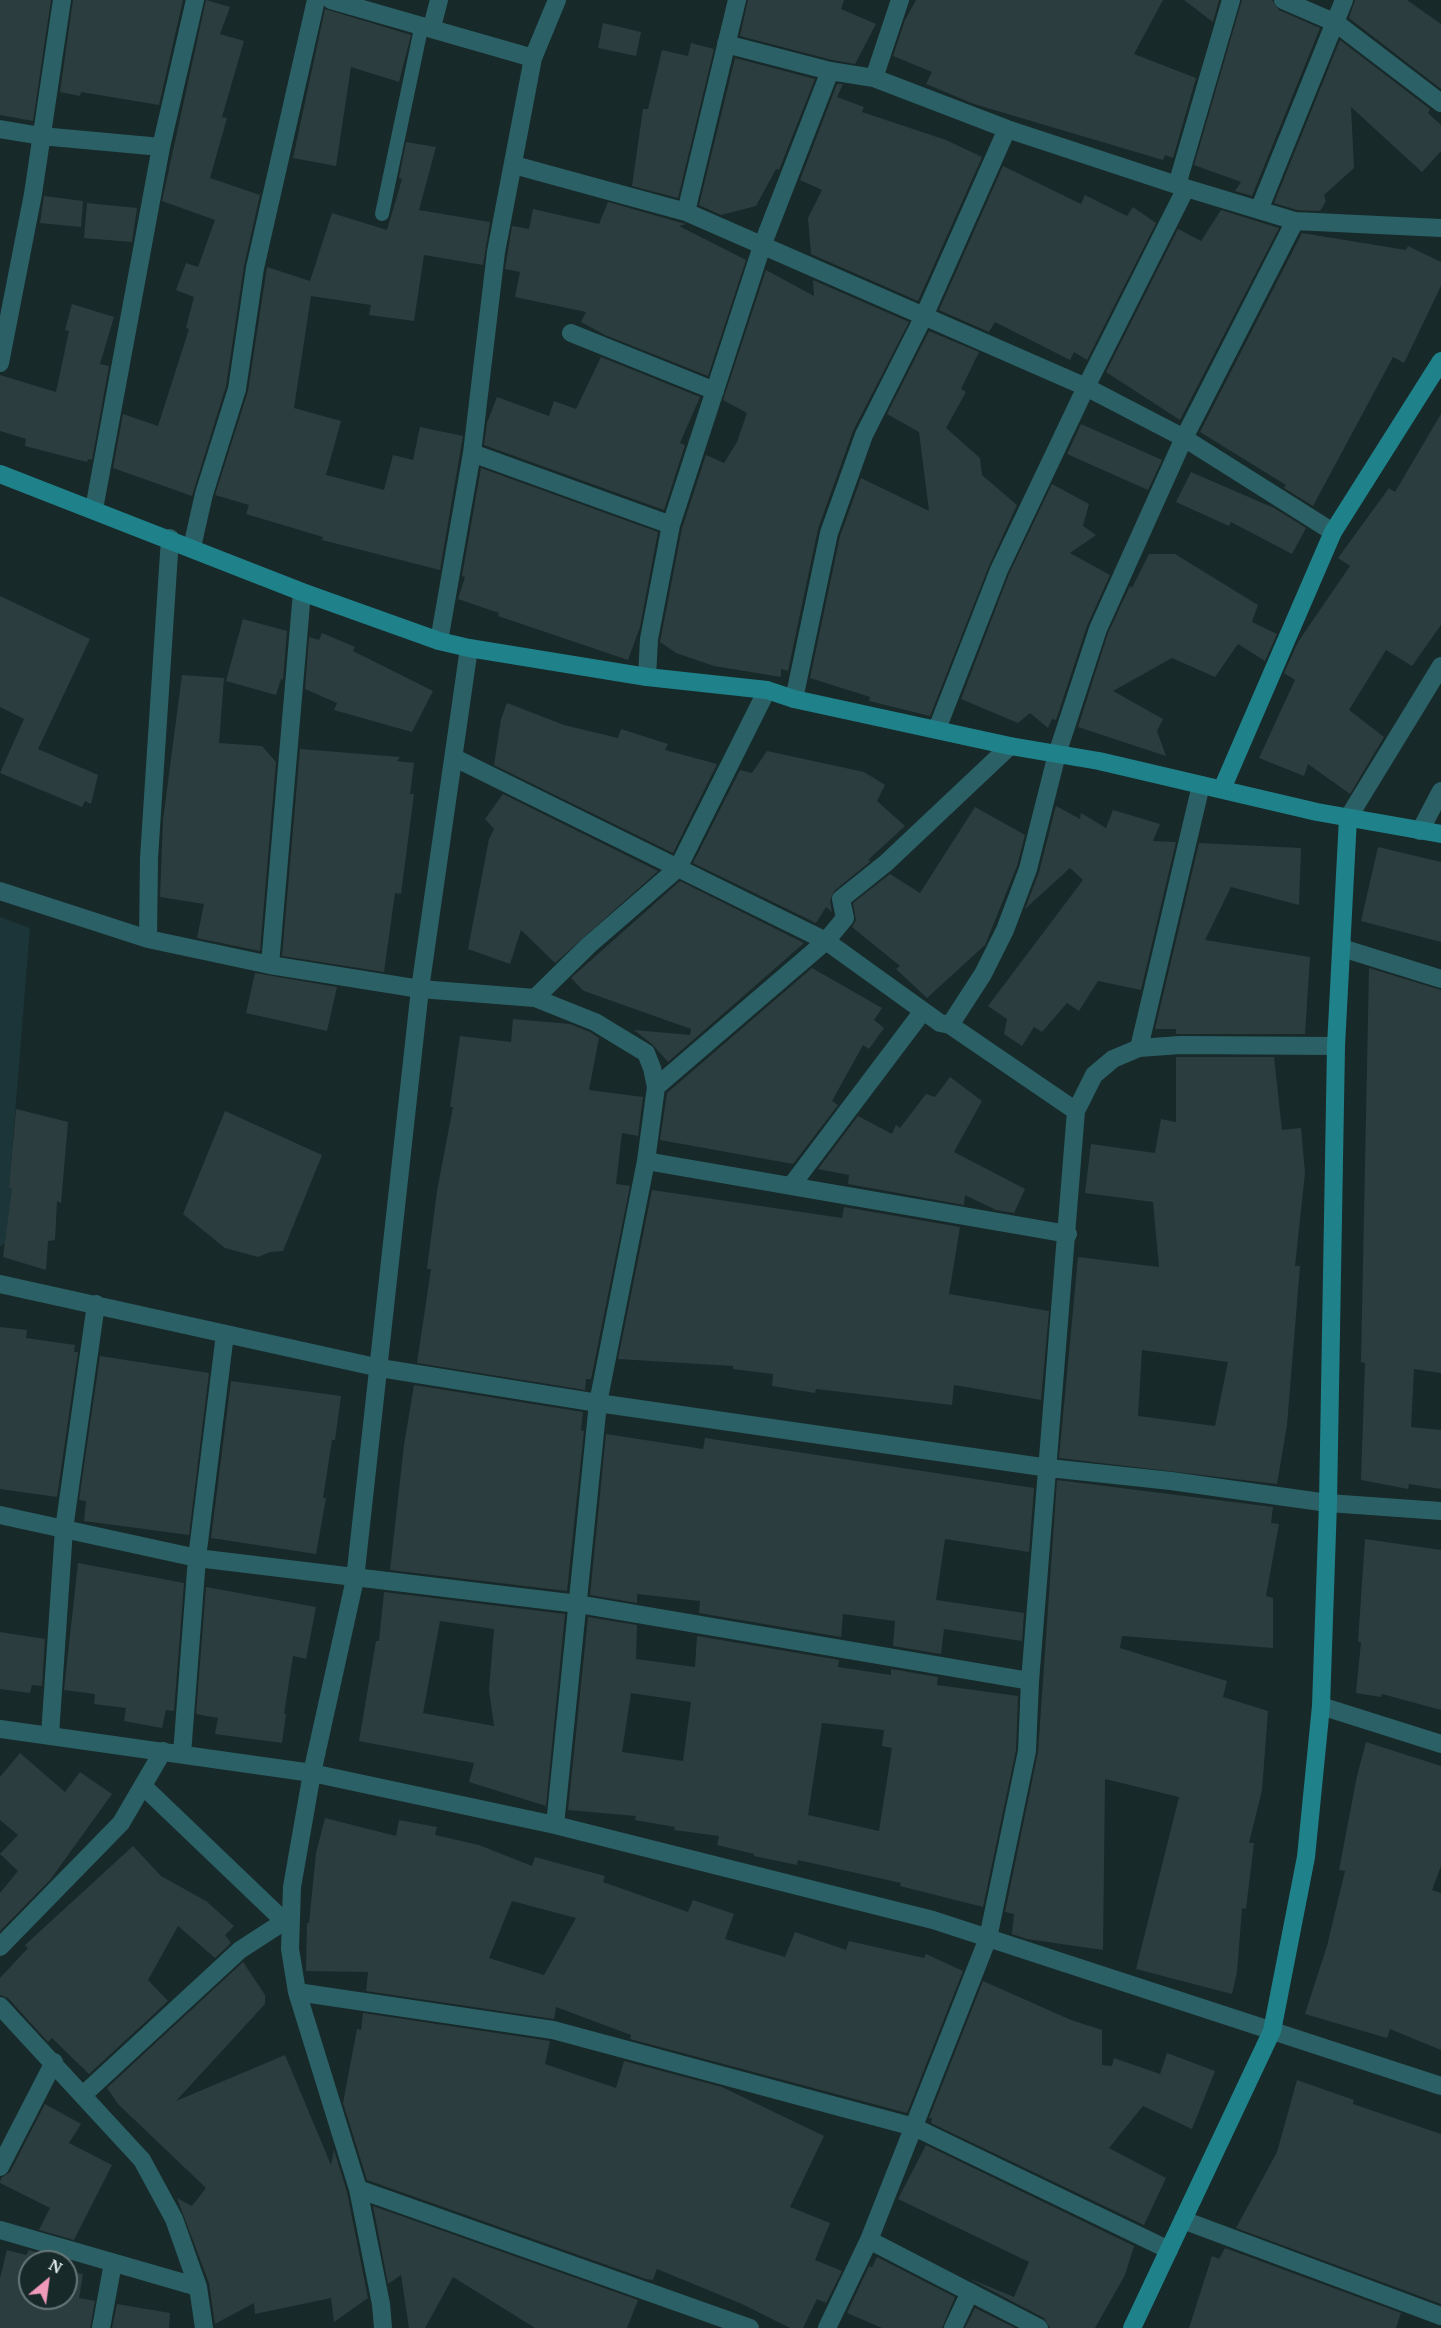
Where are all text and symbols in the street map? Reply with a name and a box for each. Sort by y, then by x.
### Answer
north arrow [18,2250,78,2310]
text: N [45,2253,66,2279]

